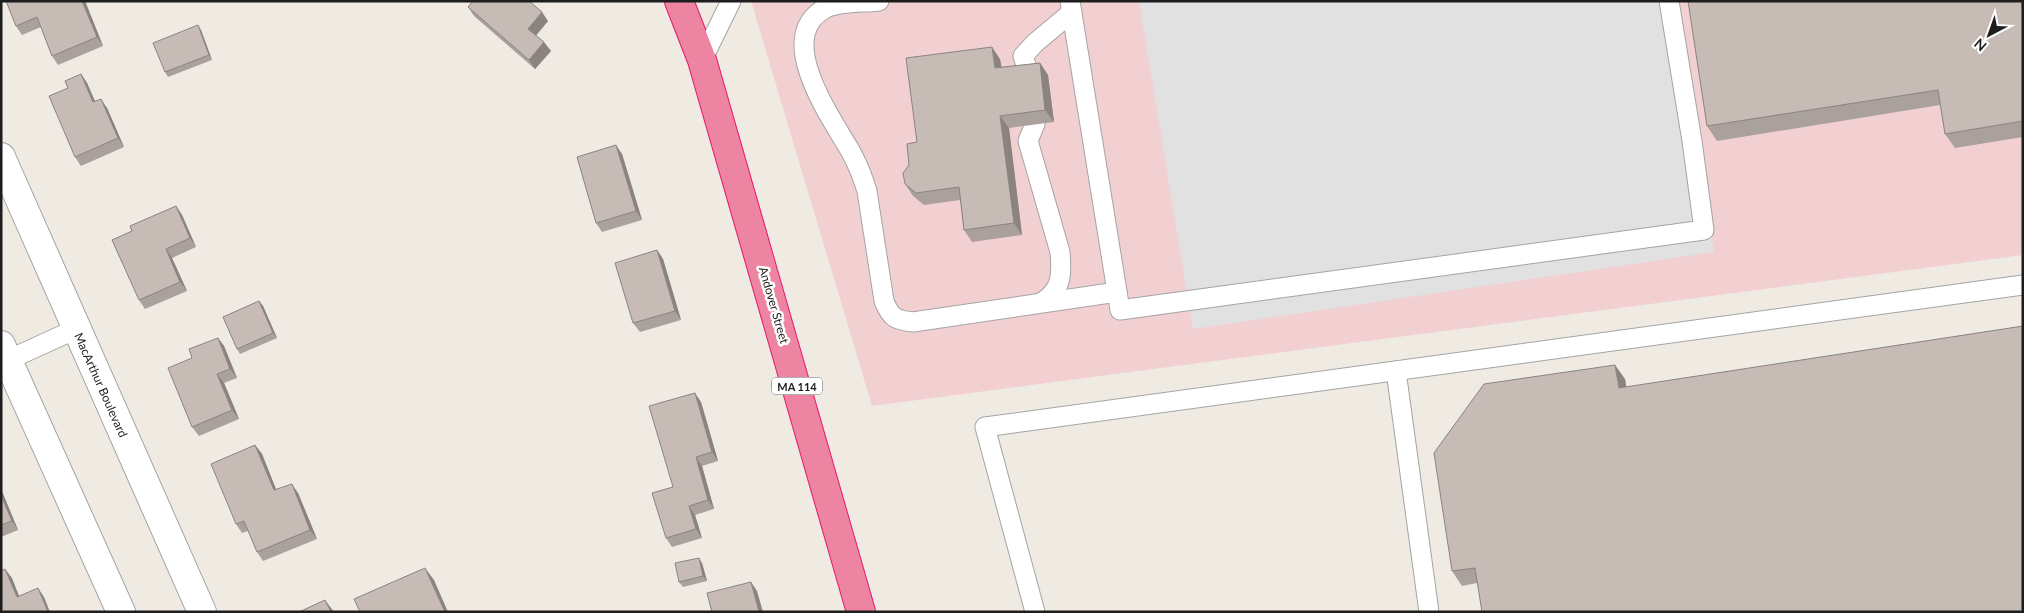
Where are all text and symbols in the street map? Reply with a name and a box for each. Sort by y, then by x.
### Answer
north arrow [1964,10,2014,60]
text: N [1970,35,1990,55]
street label: Andover Street [756,265,792,346]
street label: MacArthur Boulevard [71,330,131,440]
road number: MA 114 [772,378,822,394]

